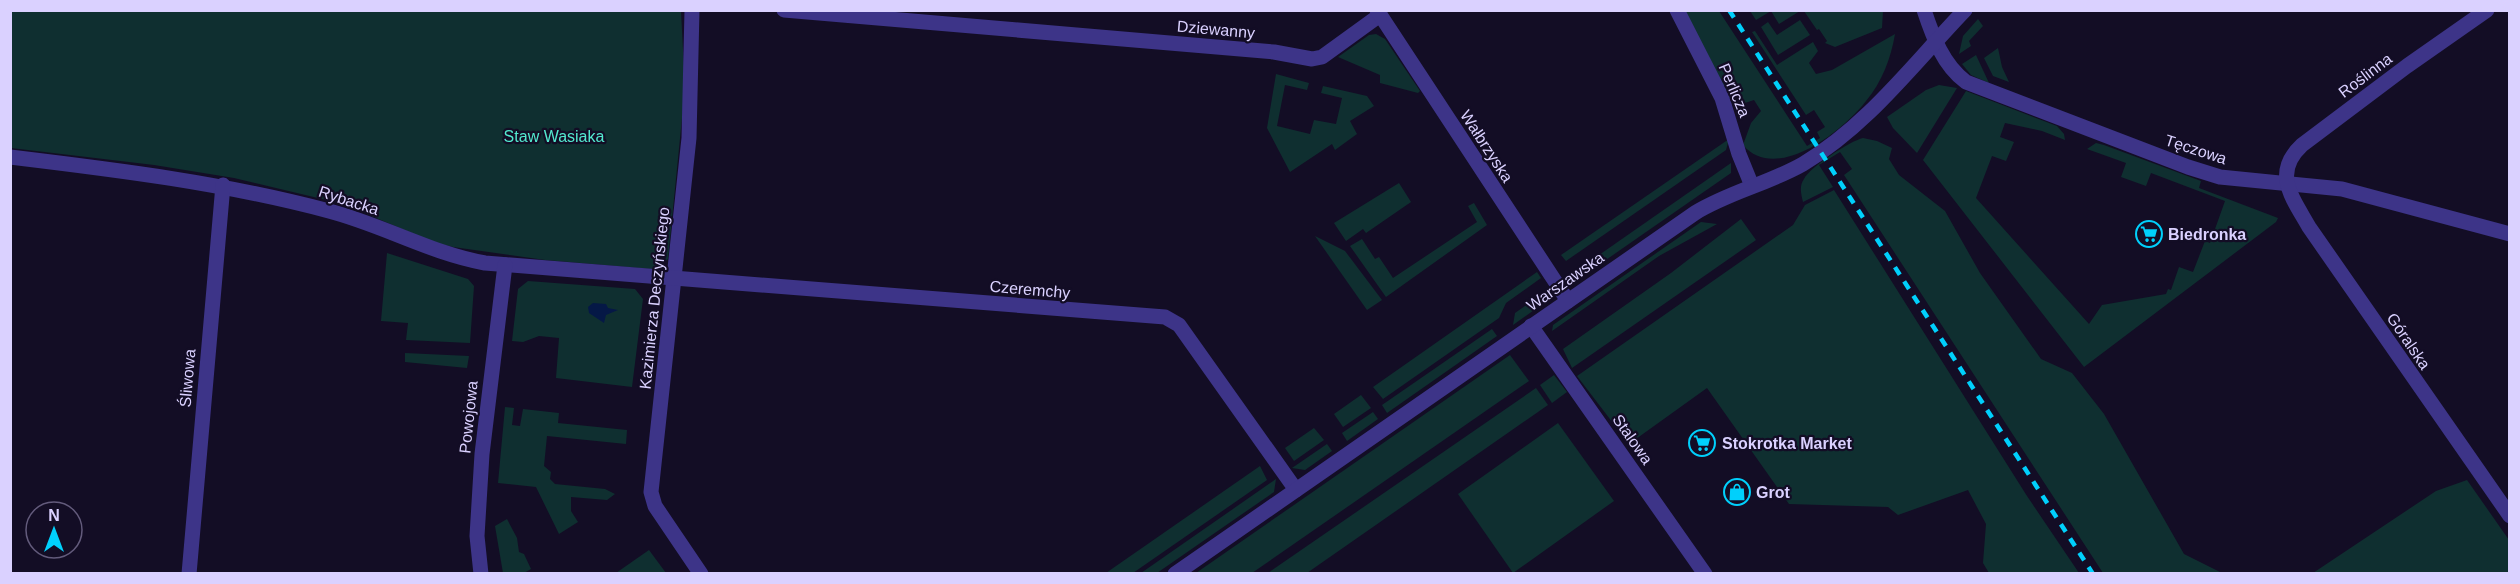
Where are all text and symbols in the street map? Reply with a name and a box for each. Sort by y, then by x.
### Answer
street label: Dziewanny [1176,18,1256,41]
street label: Roślinna [2335,50,2395,101]
street label: Perlicza [1716,61,1754,120]
street label: Wałbrzyska [1457,107,1516,185]
park label: Staw Wasiaka [504,128,604,145]
street label: Tęczowa [2163,131,2229,167]
street label: Rybacka [317,183,381,218]
street label: Kazimierza Deczyńskiego [636,206,673,390]
supermarket icon: Biedronka [2134,219,2164,249]
place label: Biedronka [2168,226,2246,243]
street label: Warszawska [1524,249,1607,314]
street label: Czeremchy [989,278,1071,301]
street label: Góralska [2384,310,2434,373]
street label: Śliwowa [175,348,199,408]
street label: Powojowa [456,380,481,454]
street label: Stalowa [1609,411,1656,468]
supermarket icon: Stokrotka Market [1687,428,1717,458]
place label: Stokrotka Market [1722,435,1852,452]
shop icon: Grot [1722,477,1752,507]
place label: Grot [1756,484,1790,501]
north arrow [24,500,84,560]
text: N [48,507,60,524]

